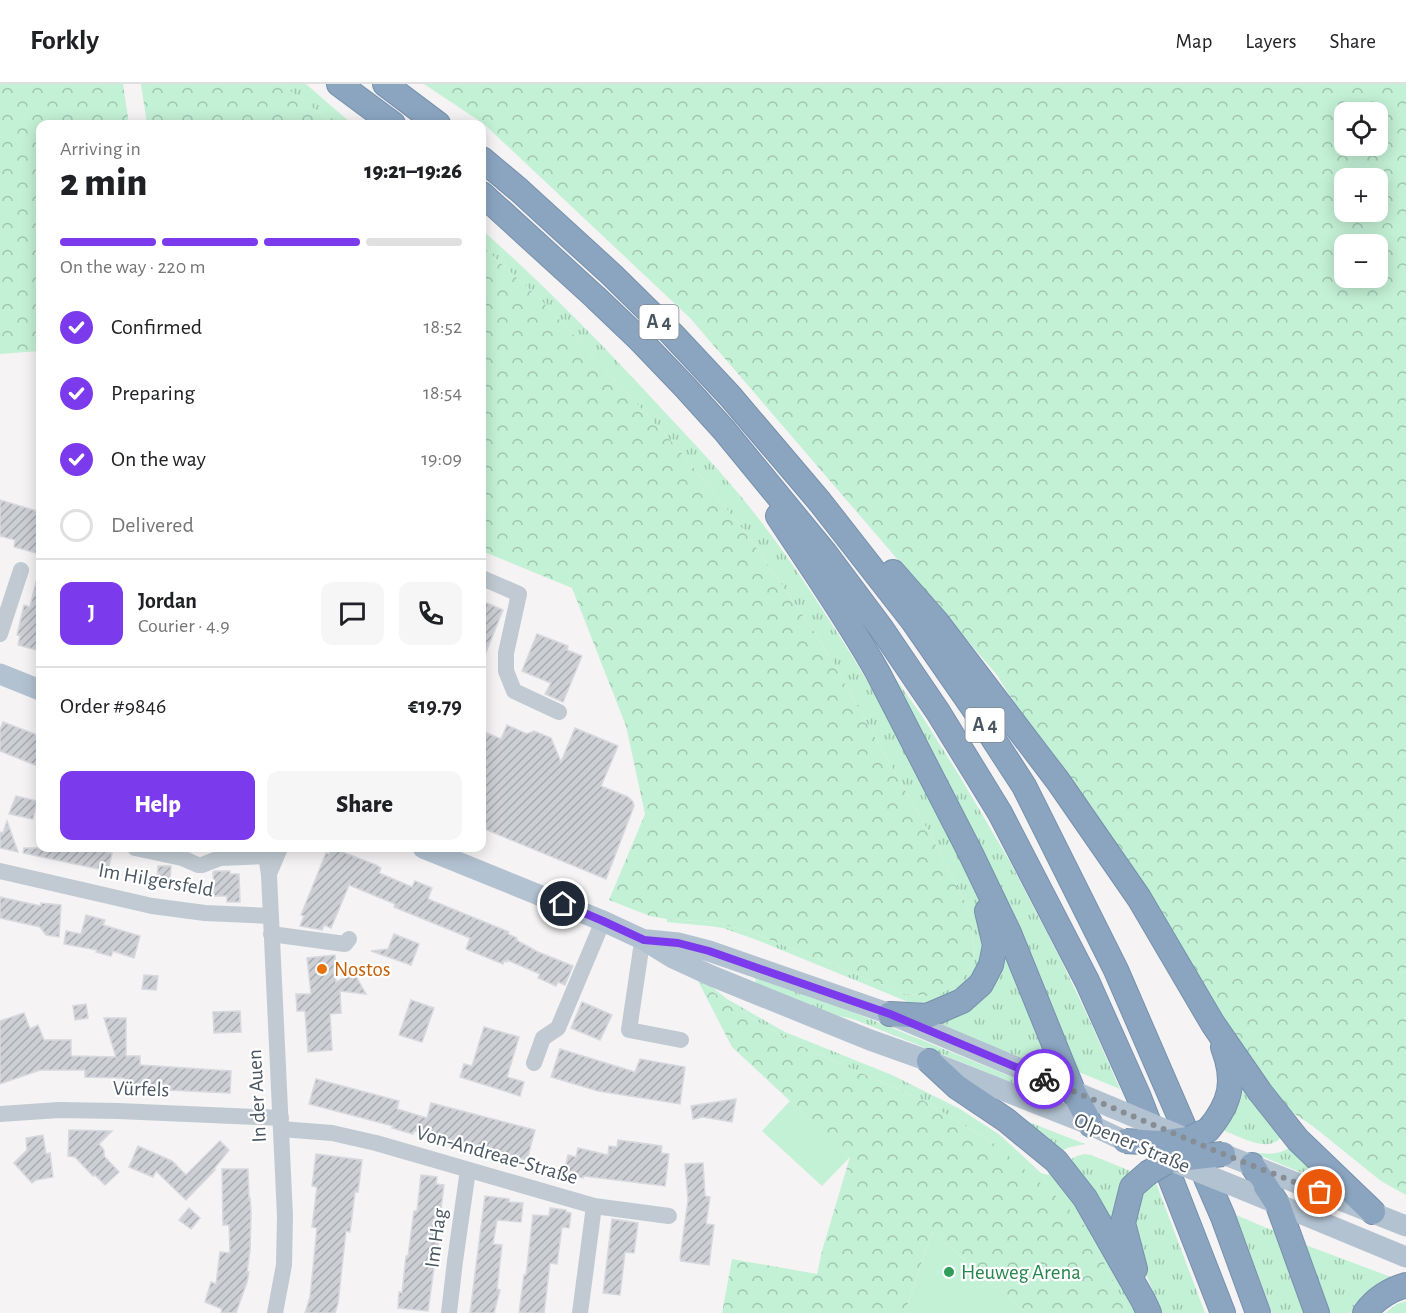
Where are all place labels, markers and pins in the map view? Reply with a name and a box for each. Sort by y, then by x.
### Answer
pin [537,878,588,929]
place label: Nostos [334,959,391,980]
marker: Nostos [315,962,329,976]
pin [1294,1166,1345,1217]
place label: Heuweg Arena [961,1262,1081,1283]
marker: Heuweg Arena [942,1265,956,1279]

